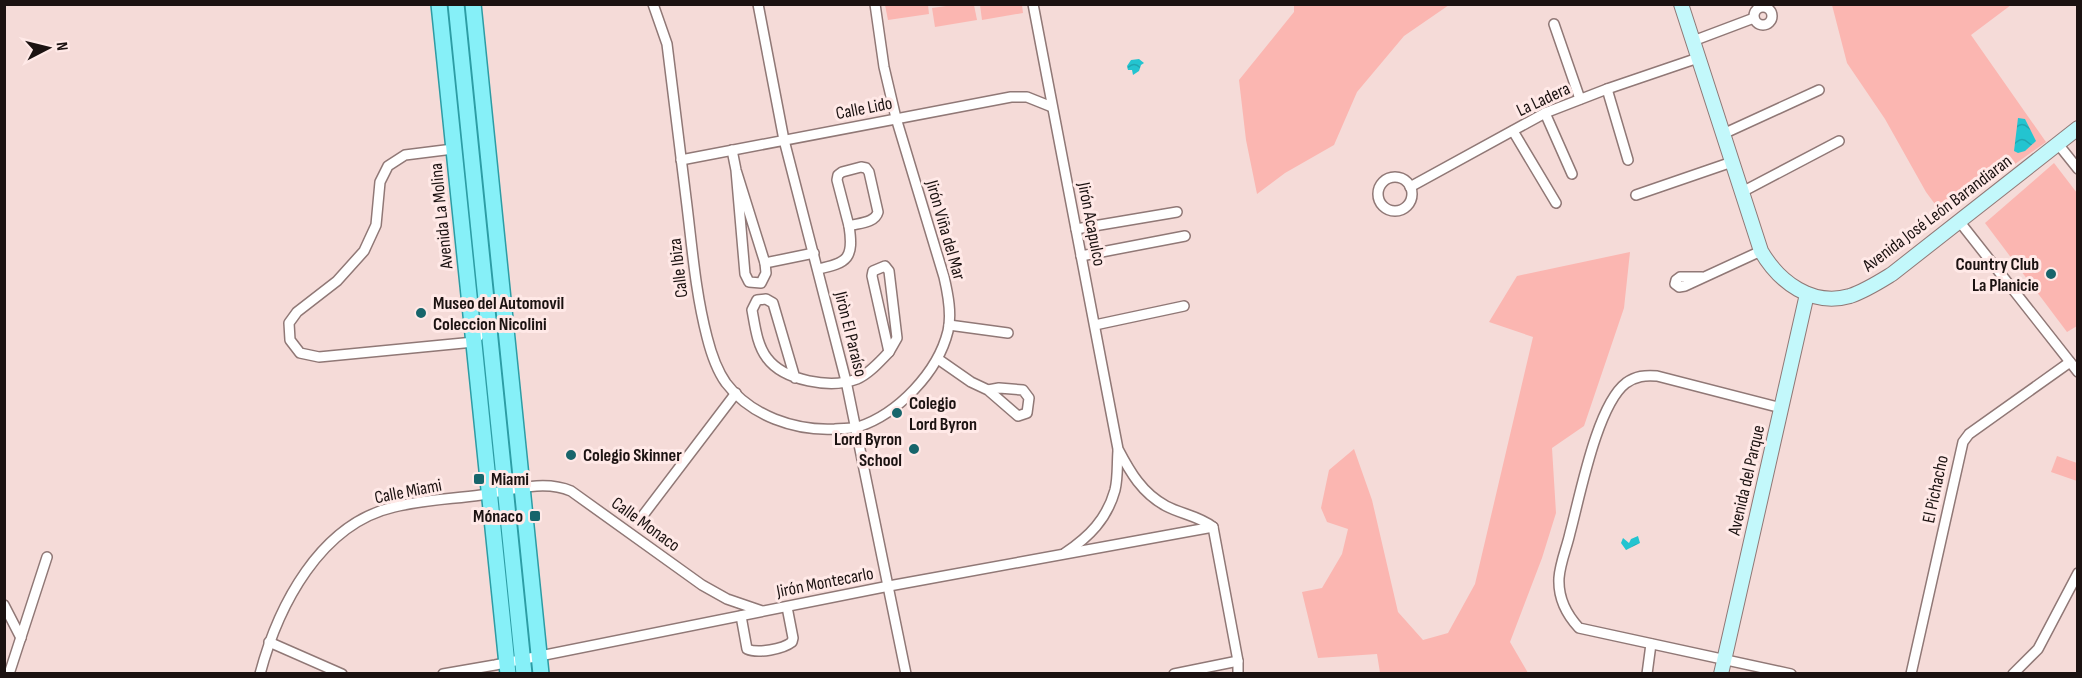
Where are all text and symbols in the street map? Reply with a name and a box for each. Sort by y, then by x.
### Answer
north arrow [18,18,78,78]
text: N [51,41,71,52]
street label: La Ladera [1513,78,1573,121]
street label: Calle Lido [834,93,894,124]
street label: Avenida José León Barandiaran [1858,151,2016,277]
street label: Avenida La Molina [425,162,458,271]
street label: Jirón Viña del Mar [921,177,970,282]
street label: Jirón Acapulco [1073,180,1110,268]
street label: Calle Ibiza [664,237,693,299]
place label: Country Club La Planicie [1956,254,2039,296]
marker: Country Club La Planicie [2044,267,2058,281]
street label: Jiròn El Paraíso [830,288,871,379]
place label: Museo del Automovil Coleccion Nicolini [433,293,564,335]
marker: Museo del Automovil Coleccion Nicolini [414,306,428,320]
place label: Colegio Lord Byron [909,393,977,435]
marker: Colegio Lord Byron [890,406,904,420]
street label: Avenida del Parque [1723,423,1769,538]
place label: Lord Byron School [834,429,902,471]
marker: Lord Byron School [907,442,921,456]
place label: Colegio Skinner [583,445,682,466]
marker: Colegio Skinner [564,448,578,462]
street label: El Pichacho [1918,453,1953,525]
place label: Miami [491,469,529,490]
marker: Miami [472,472,486,486]
street label: Calle Miami [373,475,443,508]
street label: Calle Monaco [607,493,684,556]
place label: Mónaco [473,506,523,527]
marker: Mónaco [528,509,542,523]
street label: Jirón Montecarlo [774,563,875,602]

